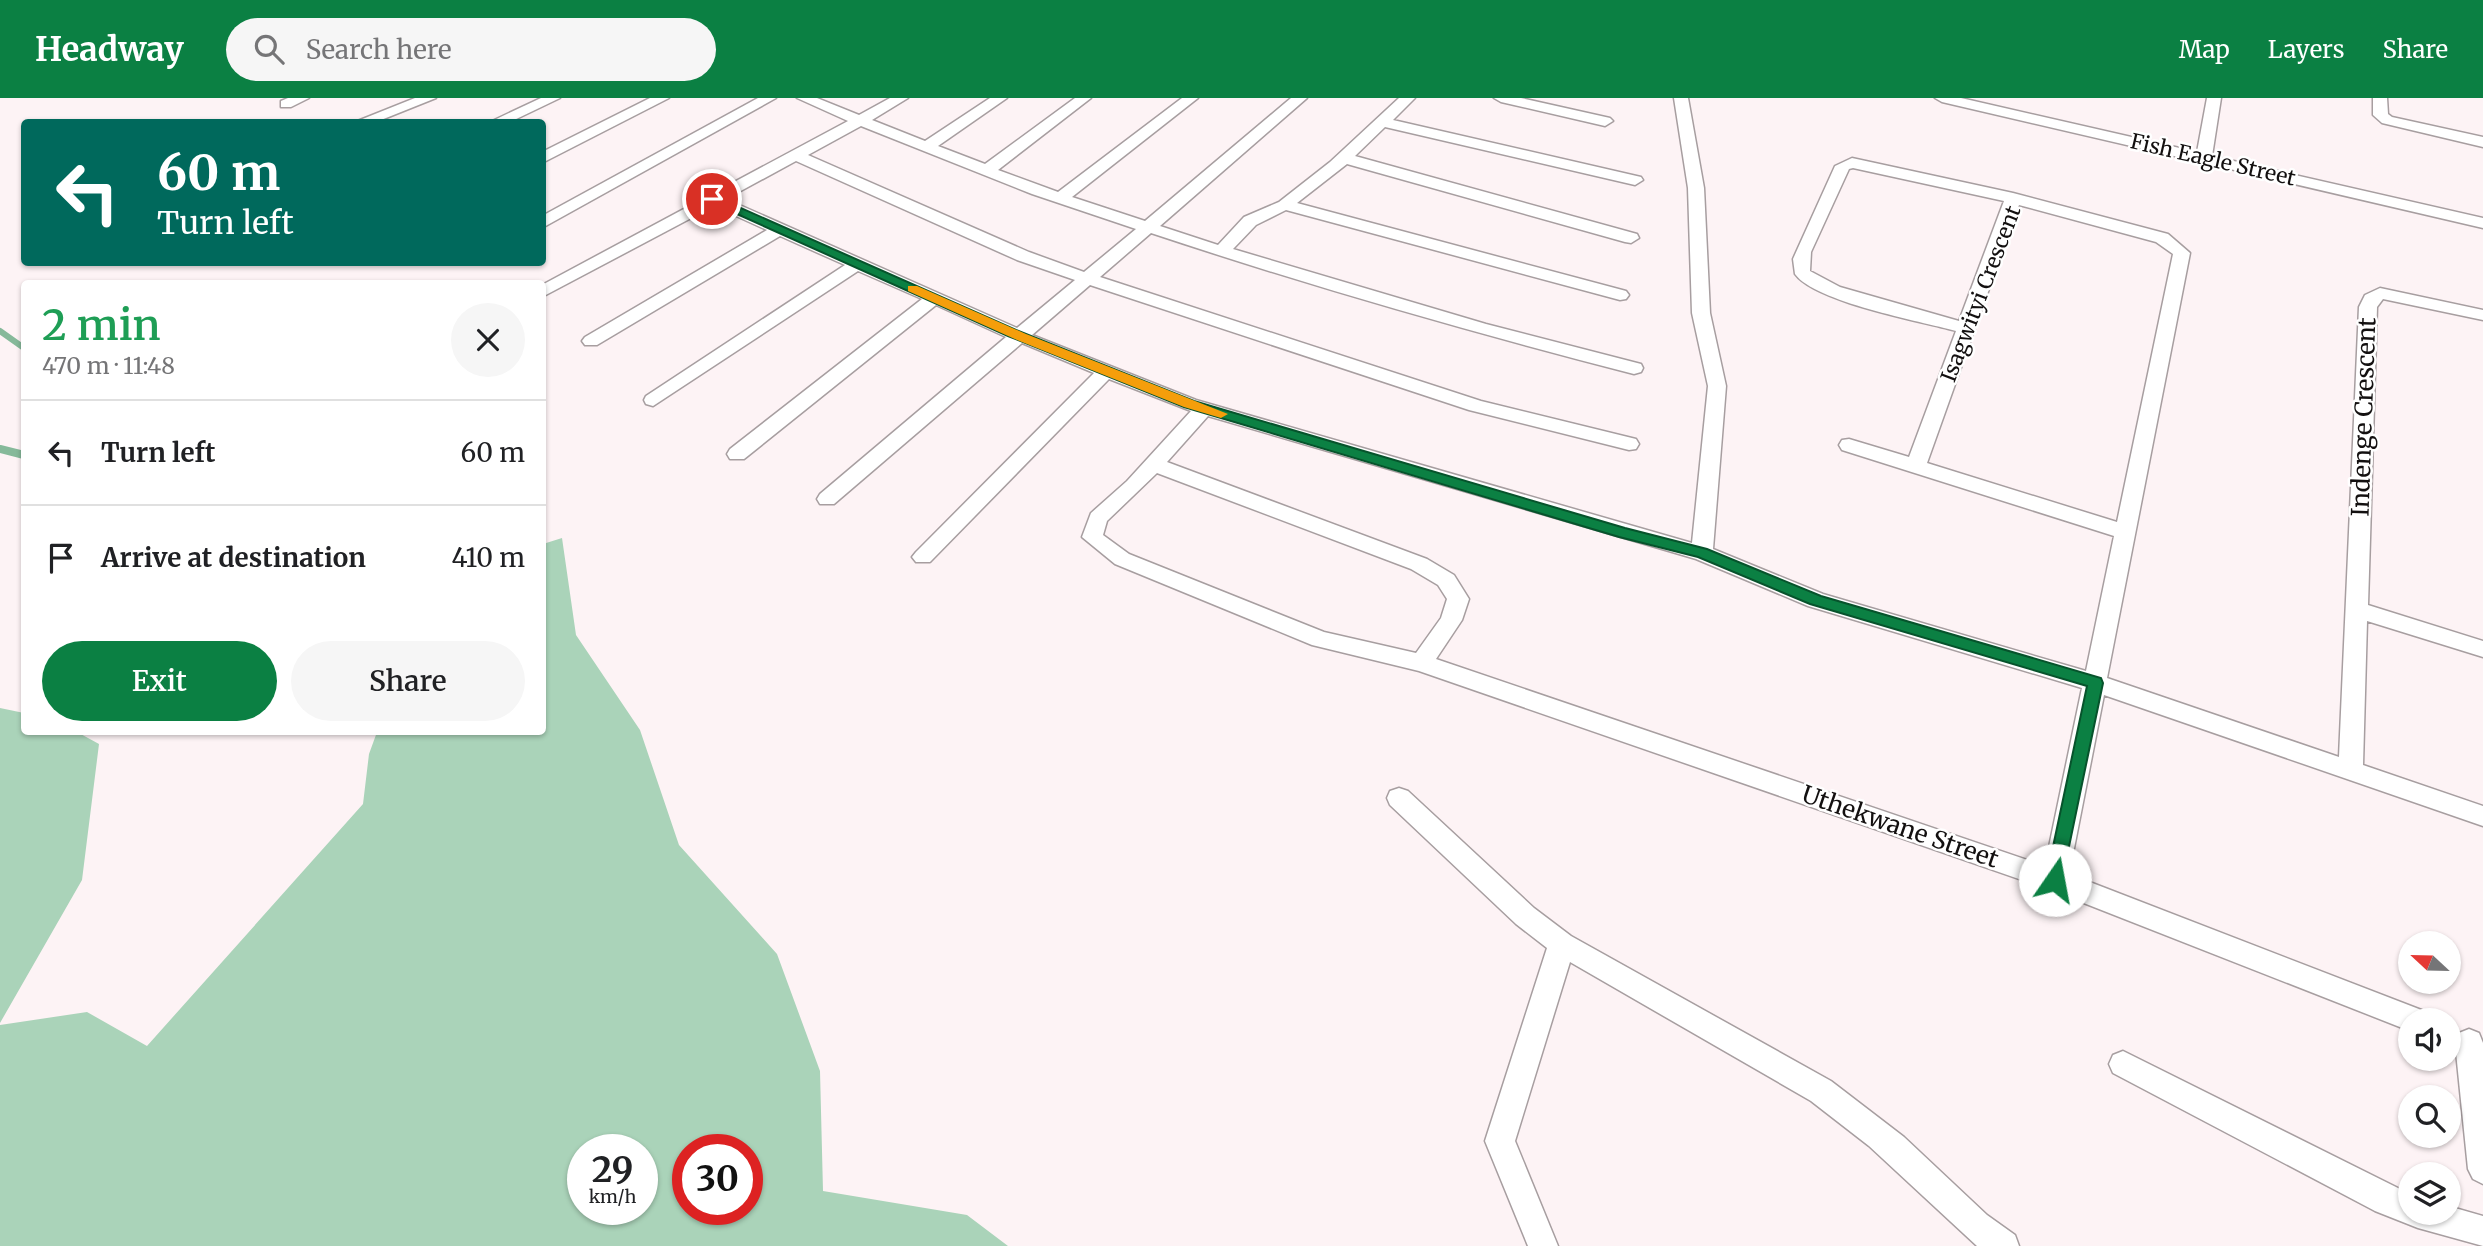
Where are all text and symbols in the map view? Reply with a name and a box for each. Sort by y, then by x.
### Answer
search box [226,18,716,81]
text: Headway [35,29,184,70]
icon: search [250,30,288,68]
text: Search here [306,33,452,66]
text: Map [2179,34,2230,65]
text: Layers [2268,34,2344,65]
text: Share [2382,34,2448,65]
street label: Fish Eagle Street [2128,127,2298,192]
text: 60 m [157,142,280,203]
icon: left [42,147,133,238]
pin [682,169,742,229]
icon: arrive [693,180,731,218]
street label: Isagwityi Crescent [1935,202,2027,386]
text: Turn left [157,203,294,243]
text: 2 min [42,299,161,351]
button: close [451,303,525,377]
street label: Indenge Crescent [2345,316,2382,517]
text: 470 m · 11:48 [42,351,175,380]
icon: left [42,434,80,472]
text: Turn left [101,436,215,469]
text: 60 m [461,436,525,469]
icon: arrive [42,539,80,577]
text: Arrive at destination [101,541,366,574]
text: 410 m [451,541,525,574]
button: Exit [42,641,277,721]
button: Share [291,641,525,721]
street label: Uthekwane Street [1798,778,2003,875]
position arrow [2018,843,2092,917]
north arrow [2398,931,2460,994]
map controls [2398,931,2461,1225]
button: sound [2398,1008,2461,1071]
button: search [2398,1085,2461,1148]
speed limit sign: 30 [672,1134,763,1225]
text: 29 [592,1148,633,1192]
button: layers [2398,1162,2461,1225]
text: km/h [589,1185,636,1208]

